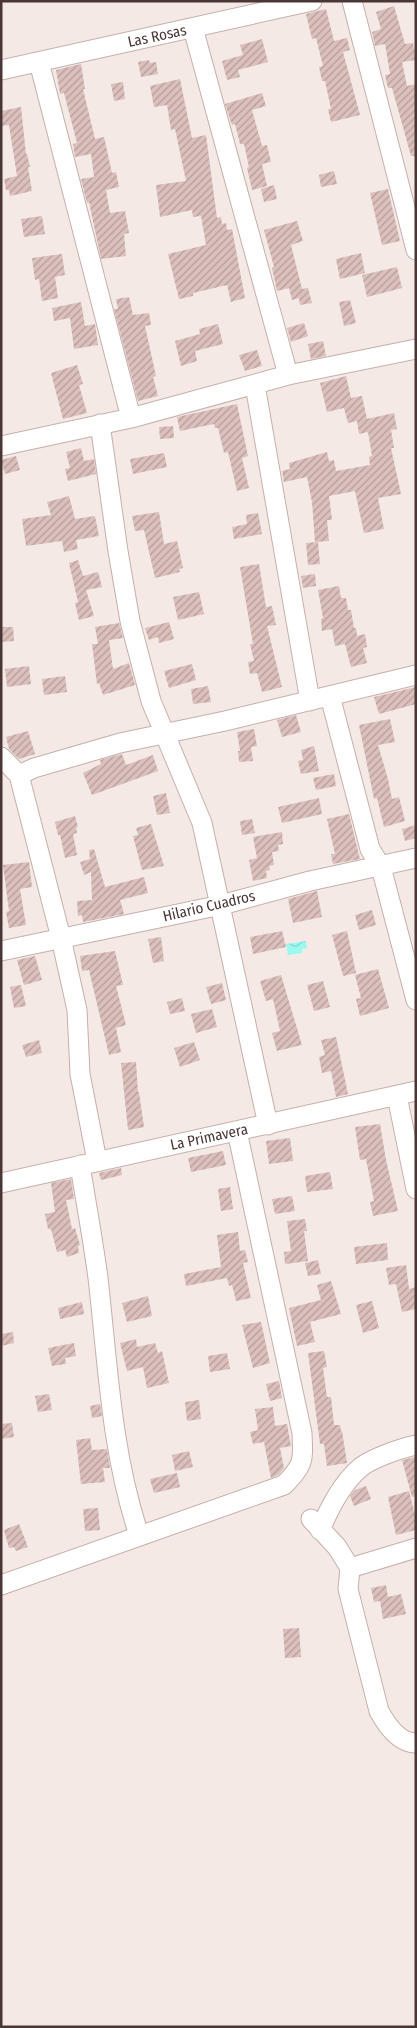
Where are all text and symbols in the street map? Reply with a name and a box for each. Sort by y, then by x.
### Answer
street label: Las Rosas [126,21,188,51]
street label: Hilario Cuadros [161,887,257,925]
street label: La Primavera [169,1120,249,1154]

